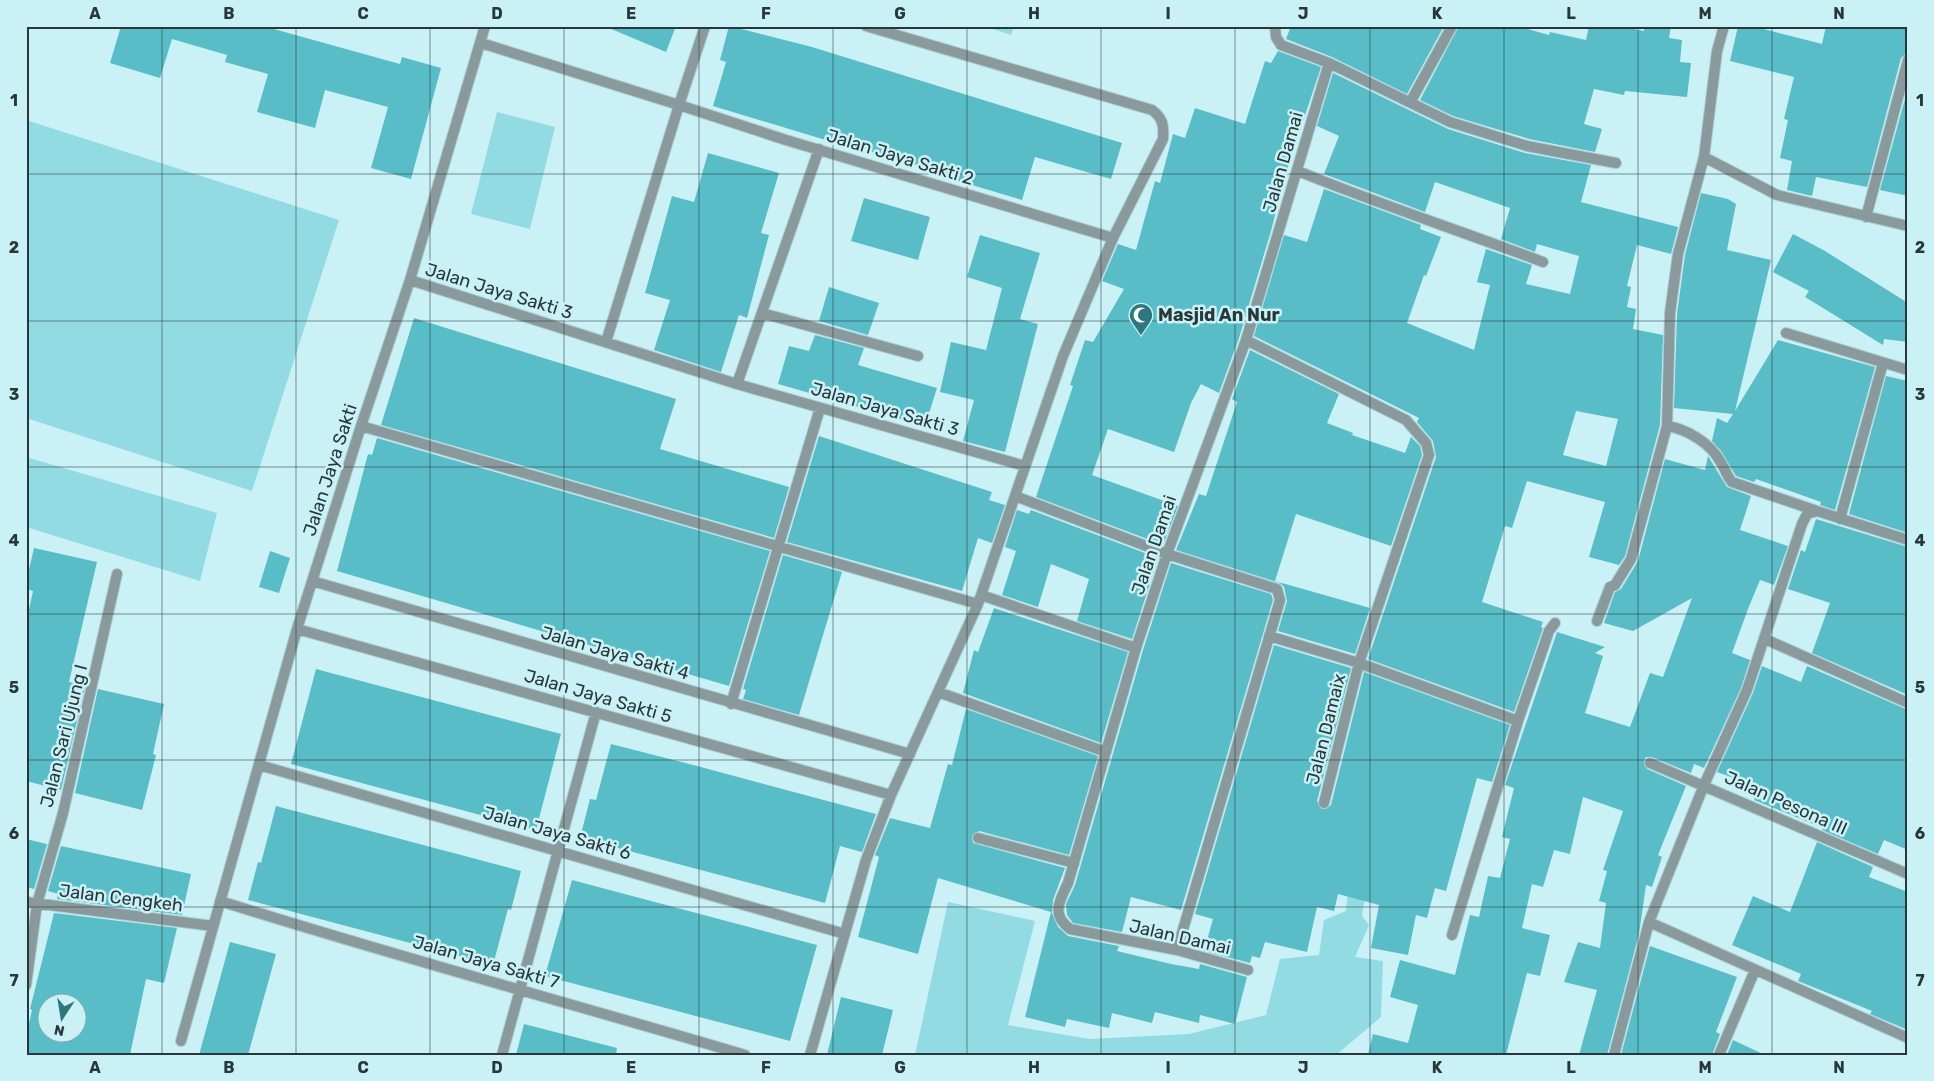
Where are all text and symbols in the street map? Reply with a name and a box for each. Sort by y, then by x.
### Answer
text: A [89,4,101,23]
text: B [223,4,235,23]
text: C [357,4,369,23]
text: D [491,4,503,23]
text: E [626,4,636,23]
text: F [761,4,771,23]
text: G [894,4,906,23]
text: H [1028,4,1040,23]
text: I [1165,4,1171,23]
text: J [1298,4,1308,23]
text: K [1432,4,1443,23]
text: L [1566,4,1576,23]
text: M [1698,4,1712,23]
text: N [1833,4,1845,23]
text: 1 [10,91,18,110]
text: 1 [1916,91,1924,110]
street label: Jalan Damai [1258,109,1308,215]
street label: Jalan Jaya Sakti 2 [824,124,976,190]
text: 2 [9,238,19,257]
text: 2 [1915,238,1925,257]
street label: Jalan Jaya Sakti 3 [423,258,575,324]
mosque icon: Masjid An Nur [1128,302,1154,336]
place label: Masjid An Nur [1158,304,1280,326]
street label: Jalan Jaya Sakti 3 [808,377,962,441]
text: 3 [9,385,19,404]
text: 3 [1915,385,1925,404]
street label: Jalan Jaya Sakti [298,401,362,539]
street label: Jalan Damai [1127,492,1181,598]
text: 4 [9,531,20,550]
text: 4 [1915,531,1926,550]
street label: Jalan Jaya Sakti 4 [538,621,692,685]
street label: Jalan Sari Ujung I [36,662,92,810]
street label: Jalan Jaya Sakti 5 [522,664,674,728]
street label: Jalan Damaix [1302,671,1350,787]
text: 5 [9,678,19,697]
text: 5 [1915,678,1925,697]
street label: Jalan Pesona III [1721,766,1851,840]
street label: Jalan Jaya Sakti 6 [480,801,634,865]
text: 6 [9,824,19,843]
text: 6 [1915,824,1925,843]
street label: Jalan Cengkeh [58,879,184,917]
street label: Jalan Damai [1127,915,1233,959]
street label: Jalan Jaya Sakti 7 [410,931,562,993]
text: 7 [9,971,19,990]
text: 7 [1915,971,1925,990]
north arrow [38,994,88,1044]
text: N [53,1021,66,1040]
text: A [89,1058,101,1077]
text: B [223,1058,235,1077]
text: C [357,1058,369,1077]
text: D [491,1058,503,1077]
text: E [626,1058,636,1077]
text: F [761,1058,771,1077]
text: G [894,1058,906,1077]
text: H [1028,1058,1040,1077]
text: I [1165,1058,1171,1077]
text: J [1298,1058,1308,1077]
text: K [1432,1058,1443,1077]
text: L [1566,1058,1576,1077]
text: M [1698,1058,1712,1077]
text: N [1833,1058,1845,1077]

